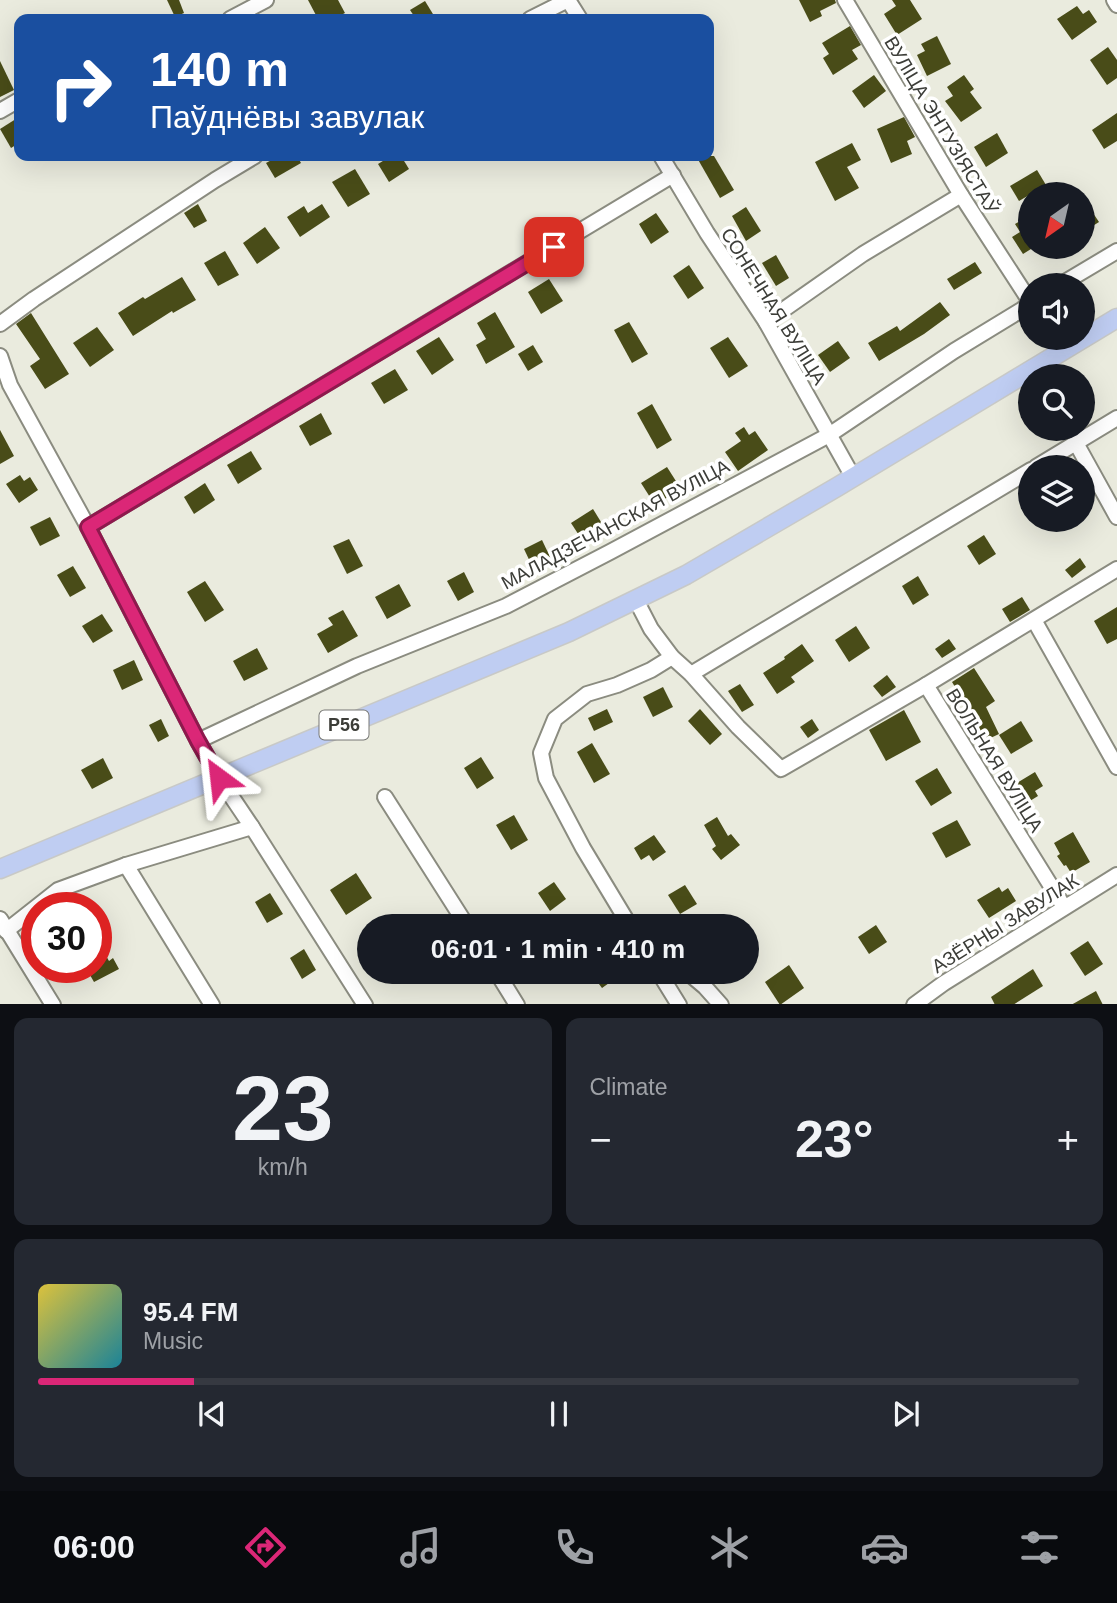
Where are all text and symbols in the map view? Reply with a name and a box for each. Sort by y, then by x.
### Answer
street label: ВУЛІЦА ЭНТУЗІЯСТАЎ [880,33,1003,219]
icon: right [35,42,126,133]
text: 140 m [150,42,289,96]
text: Паўднёвы завулак [150,99,424,135]
north arrow [1018,182,1096,259]
map controls [1018,182,1095,532]
pin [524,217,584,277]
street label: СОНЕЧНАЯ ВУЛІЦА [717,224,830,389]
icon: arrive [535,228,573,266]
button: sound [1018,273,1095,350]
button: search [1018,364,1095,441]
street label: МАЛАДЗЕЧАНСКАЯ ВУЛІЦА [498,455,733,594]
button: layers [1018,455,1095,532]
street label: ВОЛЬНАЯ ВУЛІЦА [942,685,1047,836]
road number: Р56 [320,710,368,740]
position arrow [182,741,256,815]
street label: АЗЁРНЫ ЗАВУЛАК [928,870,1082,977]
speed limit sign: 30 [21,892,112,983]
text: 06:01 · 1 min · 410 m [431,934,685,964]
text: 23 [232,1058,333,1159]
text: Climate [590,1074,667,1100]
text: 23° [795,1110,874,1168]
text: − [590,1119,612,1161]
text: + [1057,1119,1079,1161]
text: km/h [258,1154,308,1180]
text: 95.4 FM [143,1297,238,1327]
text: Music [143,1328,203,1354]
icon: previous [193,1395,231,1433]
icon: pause [540,1395,578,1433]
icon: next [887,1395,925,1433]
icon: directions [241,1523,290,1572]
icon: music [396,1523,445,1572]
icon: phone [550,1523,599,1572]
icon: climate [705,1523,754,1572]
icon: car [860,1523,909,1572]
icon: filters [1015,1523,1064,1572]
text: 06:00 [53,1529,135,1565]

